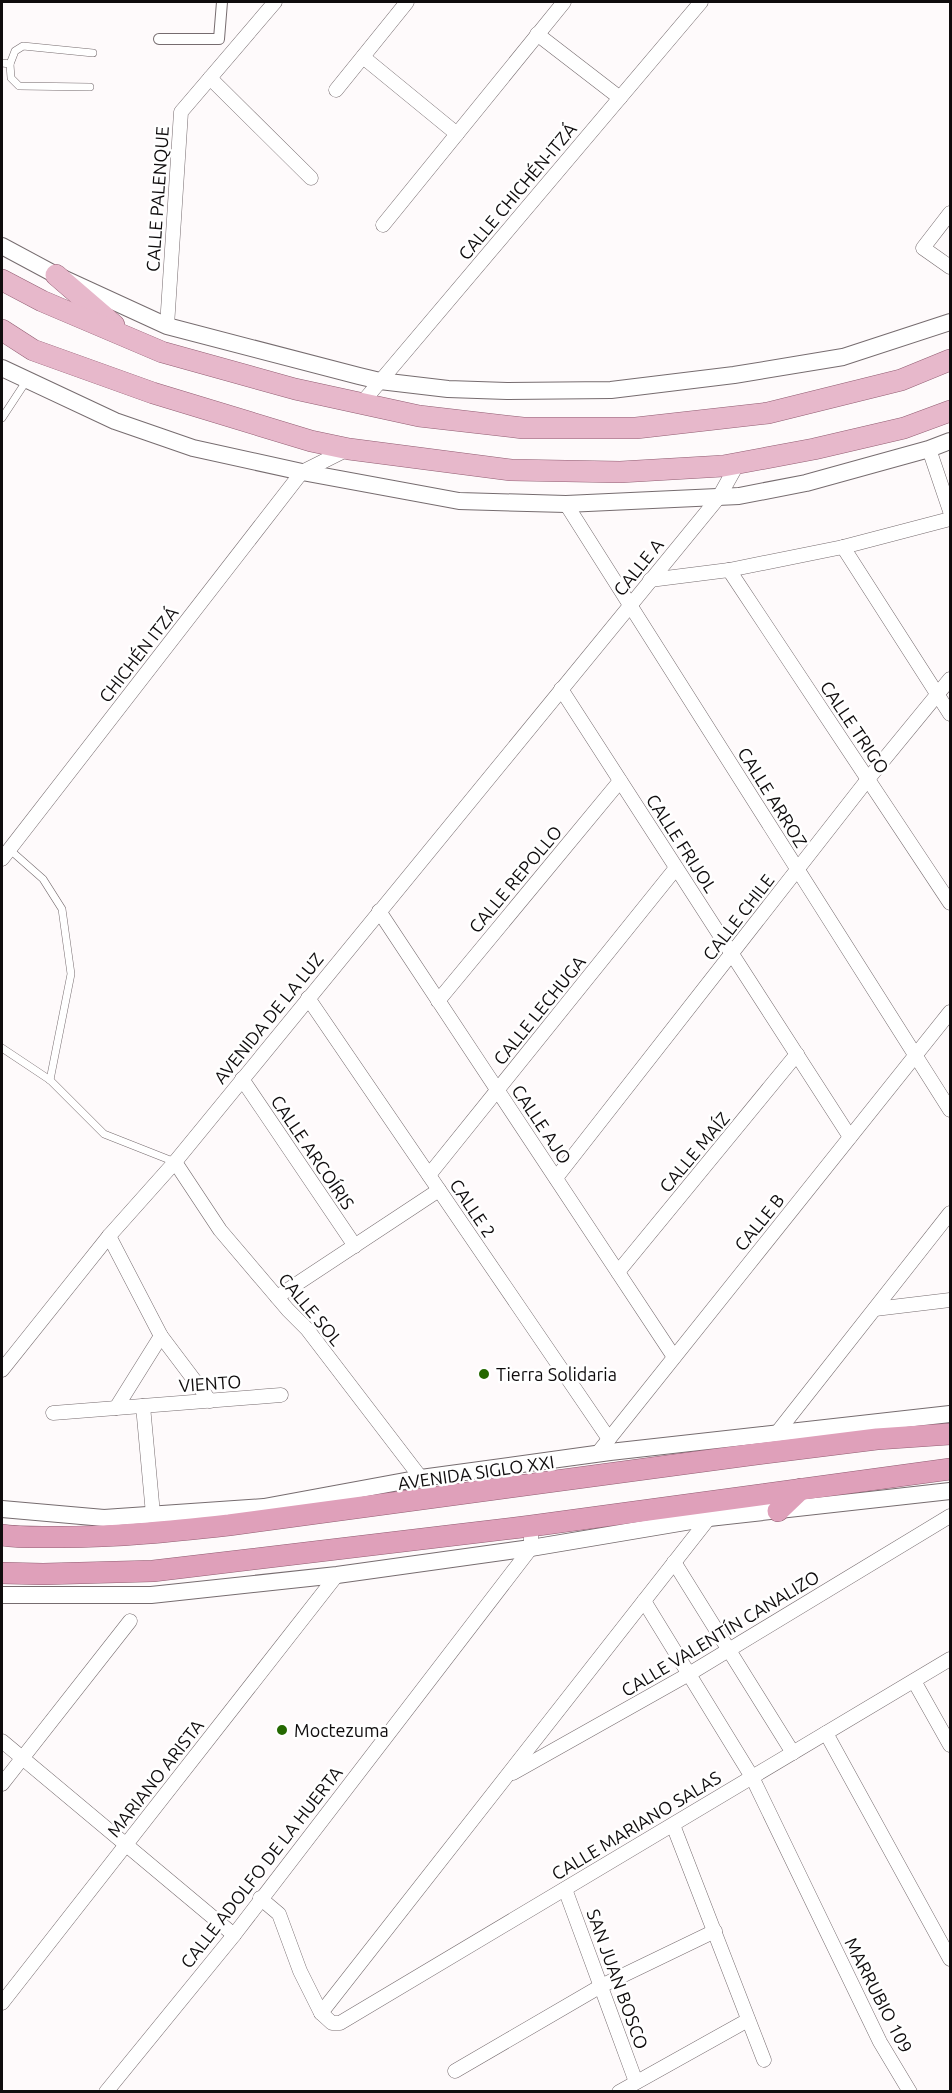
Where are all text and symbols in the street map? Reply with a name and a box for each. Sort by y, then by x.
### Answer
street label: CALLE CHICHÉN-ITZÁ [453,118,580,263]
street label: CALLE PALENQUE [142,126,173,273]
street label: CALLE A [609,534,667,599]
street label: CHICHÉN ITZÁ [94,601,182,706]
street label: CALLE TRIGO [817,677,893,777]
street label: CALLE ARROZ [734,743,812,851]
street label: CALLE FRIJOL [643,790,721,896]
street label: CALLE REPOLLO [464,821,566,937]
street label: CALLE CHILE [698,870,778,964]
street label: AVENIDA DE LA LUZ [209,949,327,1087]
street label: CALLE LECHUGA [489,951,589,1068]
street label: CALLE AJO [508,1081,576,1167]
street label: CALLE ARCOÍRIS [267,1091,359,1213]
street label: CALLE MAÍZ [654,1107,733,1196]
street label: CALLE 2 [446,1175,500,1241]
street label: CALLE B [730,1190,788,1254]
street label: CALLE SOL [275,1269,347,1349]
place label: Tierra Solidaria [496,1364,617,1384]
marker: Tierra Solidaria [477,1367,491,1381]
street label: VIENTO [178,1371,242,1395]
street label: AVENIDA SIGLO XXI [396,1451,556,1493]
street label: CALLE VALENTÍN CANALIZO [617,1565,822,1700]
street label: MARIANO ARISTA [103,1715,207,1841]
place label: Moctezuma [294,1720,389,1740]
marker: Moctezuma [275,1723,289,1737]
street label: CALLE ADOLFO DE LA HUERTA [176,1762,346,1972]
street label: CALLE MARIANO SALAS [548,1767,724,1883]
street label: SAN JUAN BOSCO [583,1906,653,2052]
street label: MARRUBIO 109 [841,1934,917,2056]

